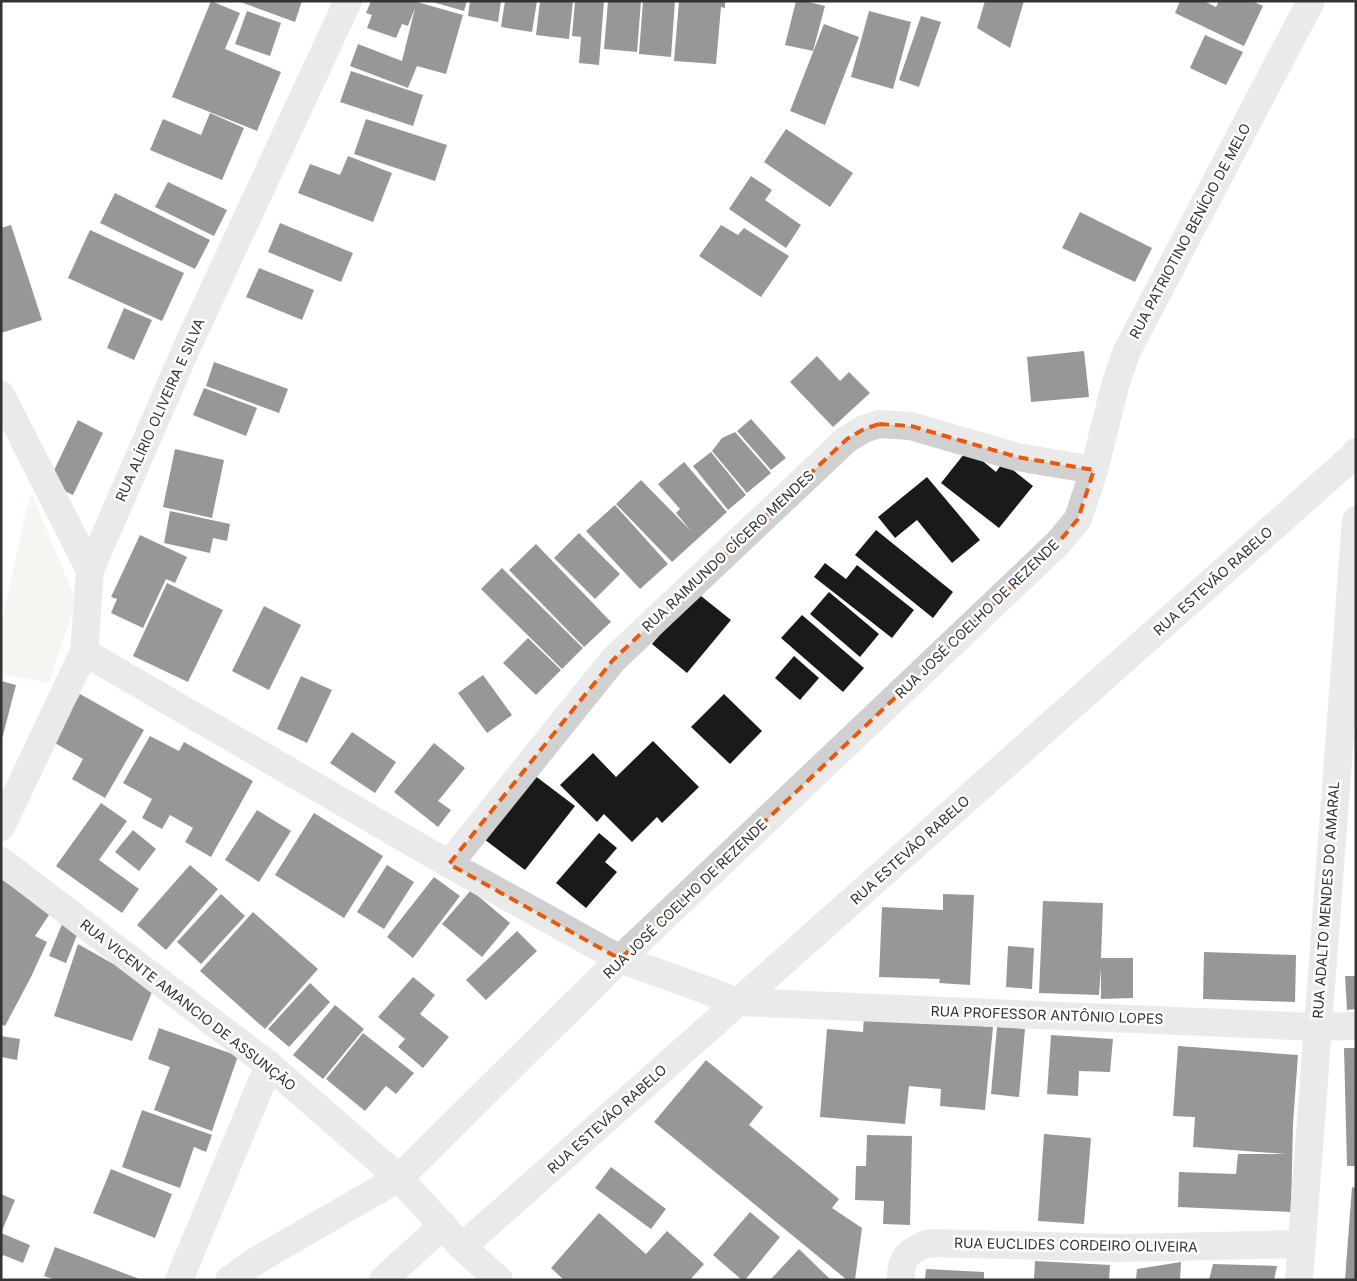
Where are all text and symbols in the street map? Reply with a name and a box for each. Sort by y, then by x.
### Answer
street label: RUA PATRIOTINO BENÍCIO DE MELO [1125,120,1254,341]
street label: RUA ALÍRIO OLIVEIRA E SILVA [111,315,208,504]
street label: RUA RAIMUNDO CÍCERO MENDES [638,466,817,635]
street label: RUA ESTEVÃO RABELO [1150,523,1276,639]
street label: RUA JOSÉ COELHO DE REZENDE [891,536,1062,702]
street label: RUA ADALTO MENDES DO AMARAL [1309,781,1342,1019]
street label: RUA ESTEVÃO RABELO [847,792,973,908]
street label: RUA JOSÉ COELHO DE REZENDE [599,816,770,982]
street label: RUA VICENTE AMANCIO DE ASSUNÇÃO [77,915,299,1094]
street label: RUA PROFESSOR ANTÔNIO LOPES [930,1002,1164,1027]
street label: RUA ESTEVÃO RABELO [544,1061,670,1177]
street label: RUA EUCLIDES CORDEIRO OLIVEIRA [954,1234,1198,1255]

